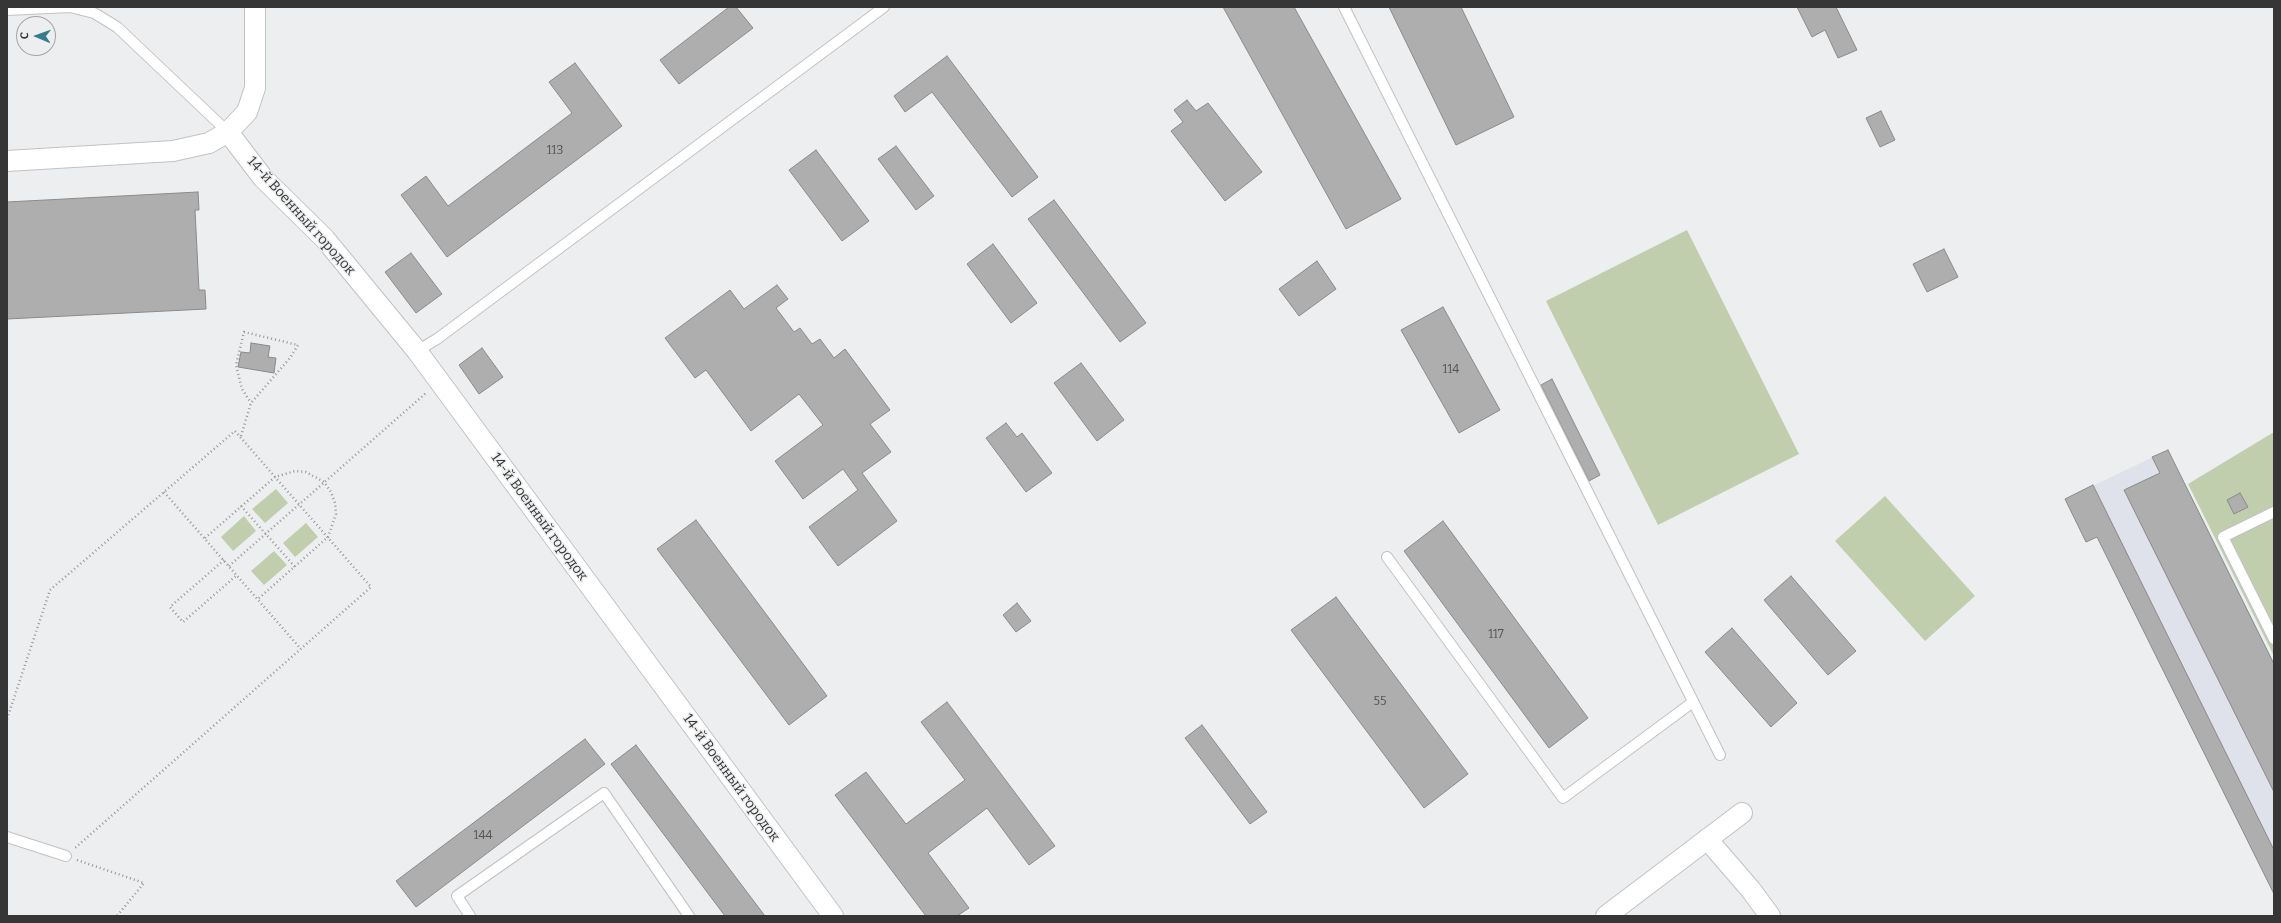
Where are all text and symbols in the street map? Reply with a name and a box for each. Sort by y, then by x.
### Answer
north arrow [16,16,56,56]
text: С [18,32,31,39]
house number: 113 [547,144,563,158]
street label: 14-й Военный городок [243,153,359,279]
house number: 114 [1443,363,1459,377]
street label: 14-й Военный городок [487,450,591,584]
house number: 117 [1488,628,1504,642]
house number: 55 [1374,695,1386,709]
street label: 14-й Военный городок [679,711,783,845]
house number: 144 [474,829,492,843]

